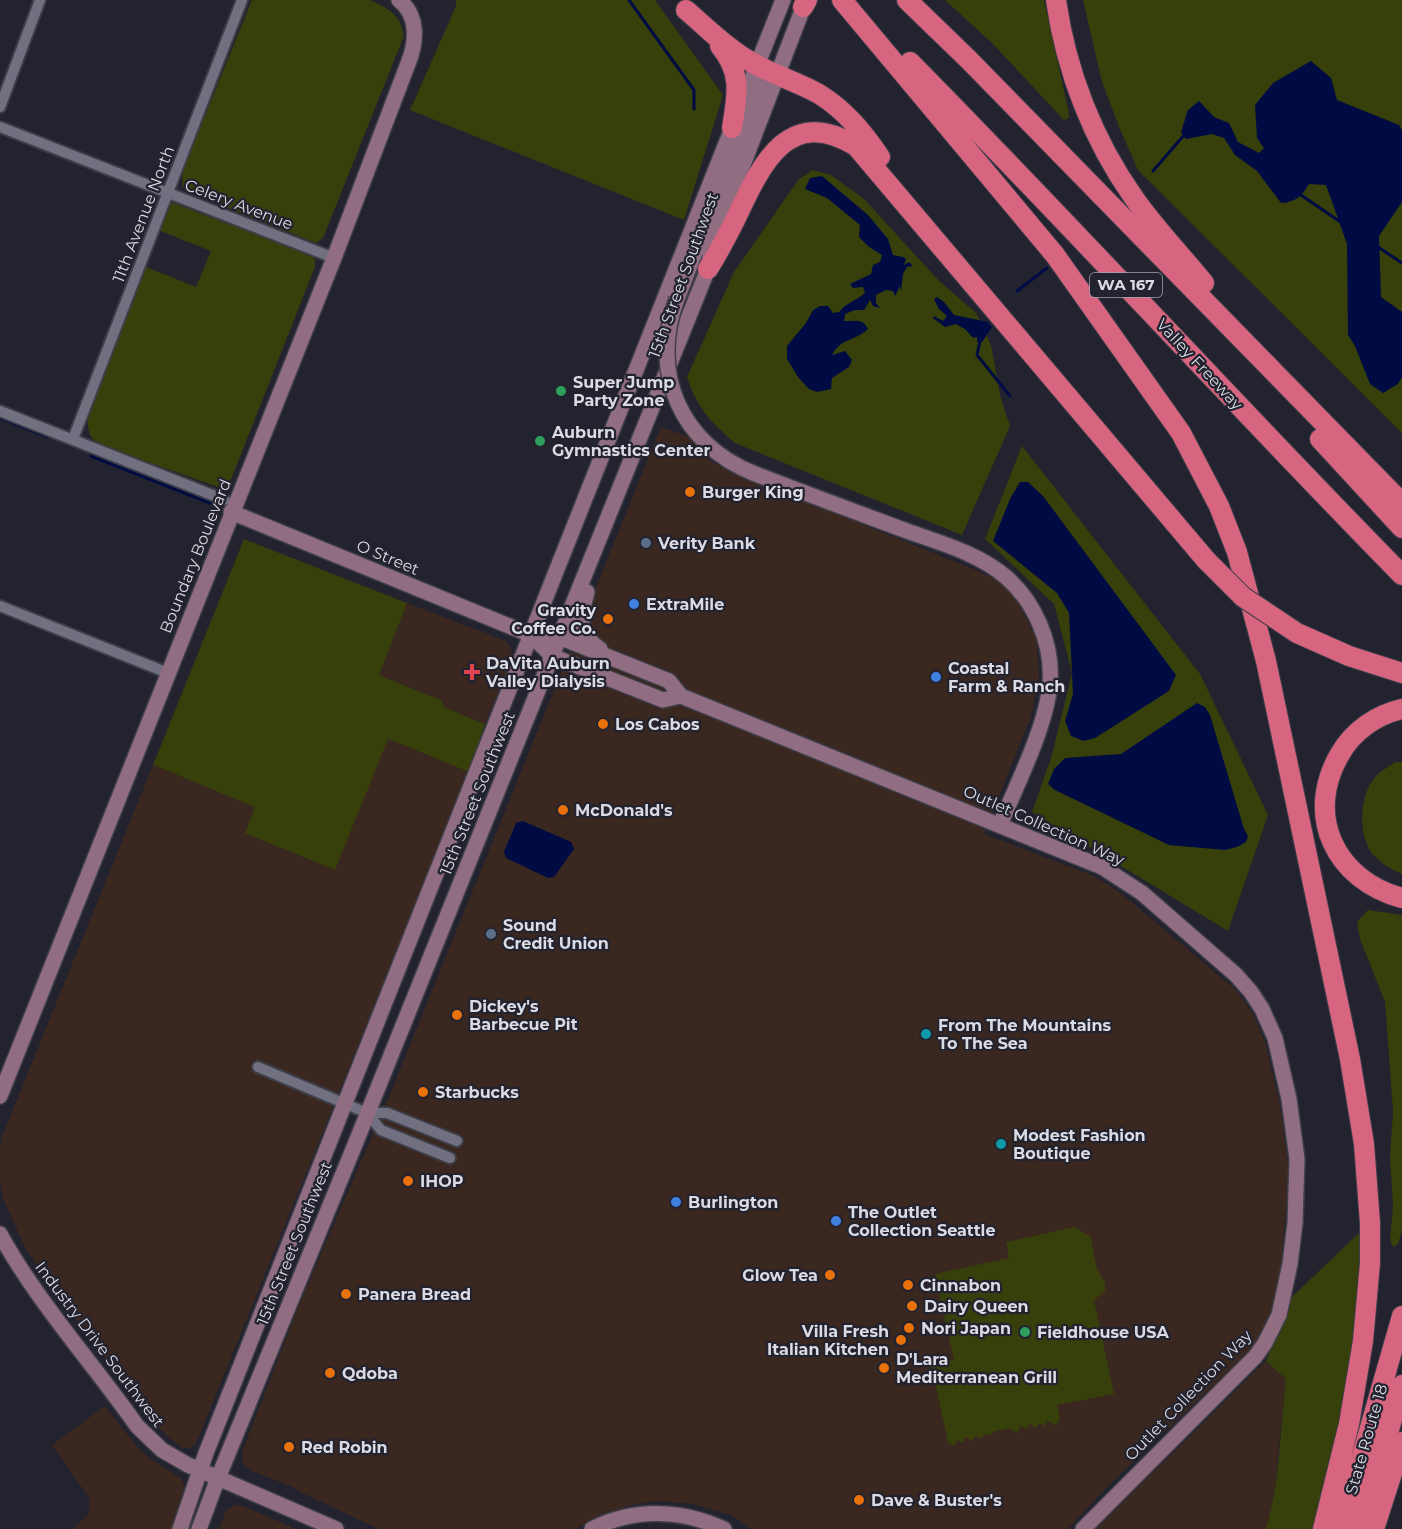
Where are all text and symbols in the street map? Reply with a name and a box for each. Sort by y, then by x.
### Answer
street label: 11th Avenue North [109,143,178,285]
street label: Celery Avenue [182,175,296,234]
street label: 15th Street Southwest [645,189,722,360]
road number: WA 167 [1090,273,1162,297]
street label: Valley Freeway [1153,315,1247,414]
place label: Super Jump Party Zone [573,373,674,410]
marker: Super Jump Party Zone [554,384,568,398]
place label: Auburn Gymnastics Center [551,423,711,460]
marker: Auburn Gymnastics Center [533,434,547,448]
street label: Boundary Boulevard [156,476,235,636]
place label: Burger King [702,483,804,502]
marker: Burger King [683,485,697,499]
place label: Verity Bank [657,534,756,553]
street label: O Street [354,536,422,579]
marker: Verity Bank [639,536,653,550]
place label: ExtraMile [646,595,724,614]
marker: ExtraMile [627,597,641,611]
place label: Gravity Coffee Co. [511,601,596,638]
marker: Gravity Coffee Co. [601,612,615,626]
place label: DaVita Auburn Valley Dialysis [485,654,610,691]
place label: Coastal Farm & Ranch [948,659,1065,696]
marker: DaVita Auburn Valley Dialysis [463,663,481,681]
marker: Coastal Farm & Ranch [929,670,943,684]
street label: 15th Street Southwest [436,708,519,878]
place label: Los Cabos [615,715,700,734]
marker: Los Cabos [596,717,610,731]
street label: Outlet Collection Way [960,781,1128,870]
place label: McDonald's [575,801,673,820]
marker: McDonald's [556,803,570,817]
place label: Sound Credit Union [503,916,609,953]
marker: Sound Credit Union [484,927,498,941]
place label: Dickey's Barbecue Pit [469,997,578,1034]
marker: Dickey's Barbecue Pit [450,1008,464,1022]
place label: From The Mountains To The Sea [938,1016,1111,1053]
marker: From The Mountains To The Sea [919,1027,933,1041]
place label: Starbucks [435,1083,519,1102]
marker: Starbucks [416,1085,430,1099]
place label: Modest Fashion Boutique [1013,1126,1146,1163]
marker: Modest Fashion Boutique [994,1137,1008,1151]
street label: 15th Street Southwest [253,1158,336,1328]
place label: IHOP [420,1172,464,1191]
marker: IHOP [401,1174,415,1188]
place label: Burlington [688,1193,778,1212]
marker: Burlington [669,1195,683,1209]
place label: The Outlet Collection Seattle [848,1203,996,1240]
marker: The Outlet Collection Seattle [829,1214,843,1228]
street label: Industry Drive Southwest [31,1258,168,1431]
place label: Glow Tea [742,1266,818,1285]
marker: Glow Tea [823,1268,837,1282]
place label: Cinnabon [920,1276,1001,1295]
marker: Cinnabon [901,1278,915,1292]
place label: Panera Bread [358,1285,471,1304]
marker: Panera Bread [339,1287,353,1301]
place label: Dairy Queen [924,1297,1029,1316]
marker: Dairy Queen [905,1299,919,1313]
place label: Nori Japan [921,1319,1011,1338]
marker: Nori Japan [902,1321,916,1335]
place label: Villa Fresh Italian Kitchen [767,1322,889,1359]
place label: Fieldhouse USA [1037,1323,1170,1342]
marker: Fieldhouse USA [1018,1325,1032,1339]
street label: Outlet Collection Way [1121,1326,1256,1465]
marker: Villa Fresh Italian Kitchen [894,1333,908,1347]
place label: D'Lara Mediterranean Grill [896,1350,1057,1387]
marker: D'Lara Mediterranean Grill [877,1361,891,1375]
place label: Qdoba [342,1364,398,1383]
marker: Qdoba [323,1366,337,1380]
street label: State Route 18 [1342,1382,1391,1497]
place label: Red Robin [301,1438,388,1457]
marker: Red Robin [282,1440,296,1454]
place label: Dave & Buster's [871,1491,1002,1510]
marker: Dave & Buster's [852,1493,866,1507]

